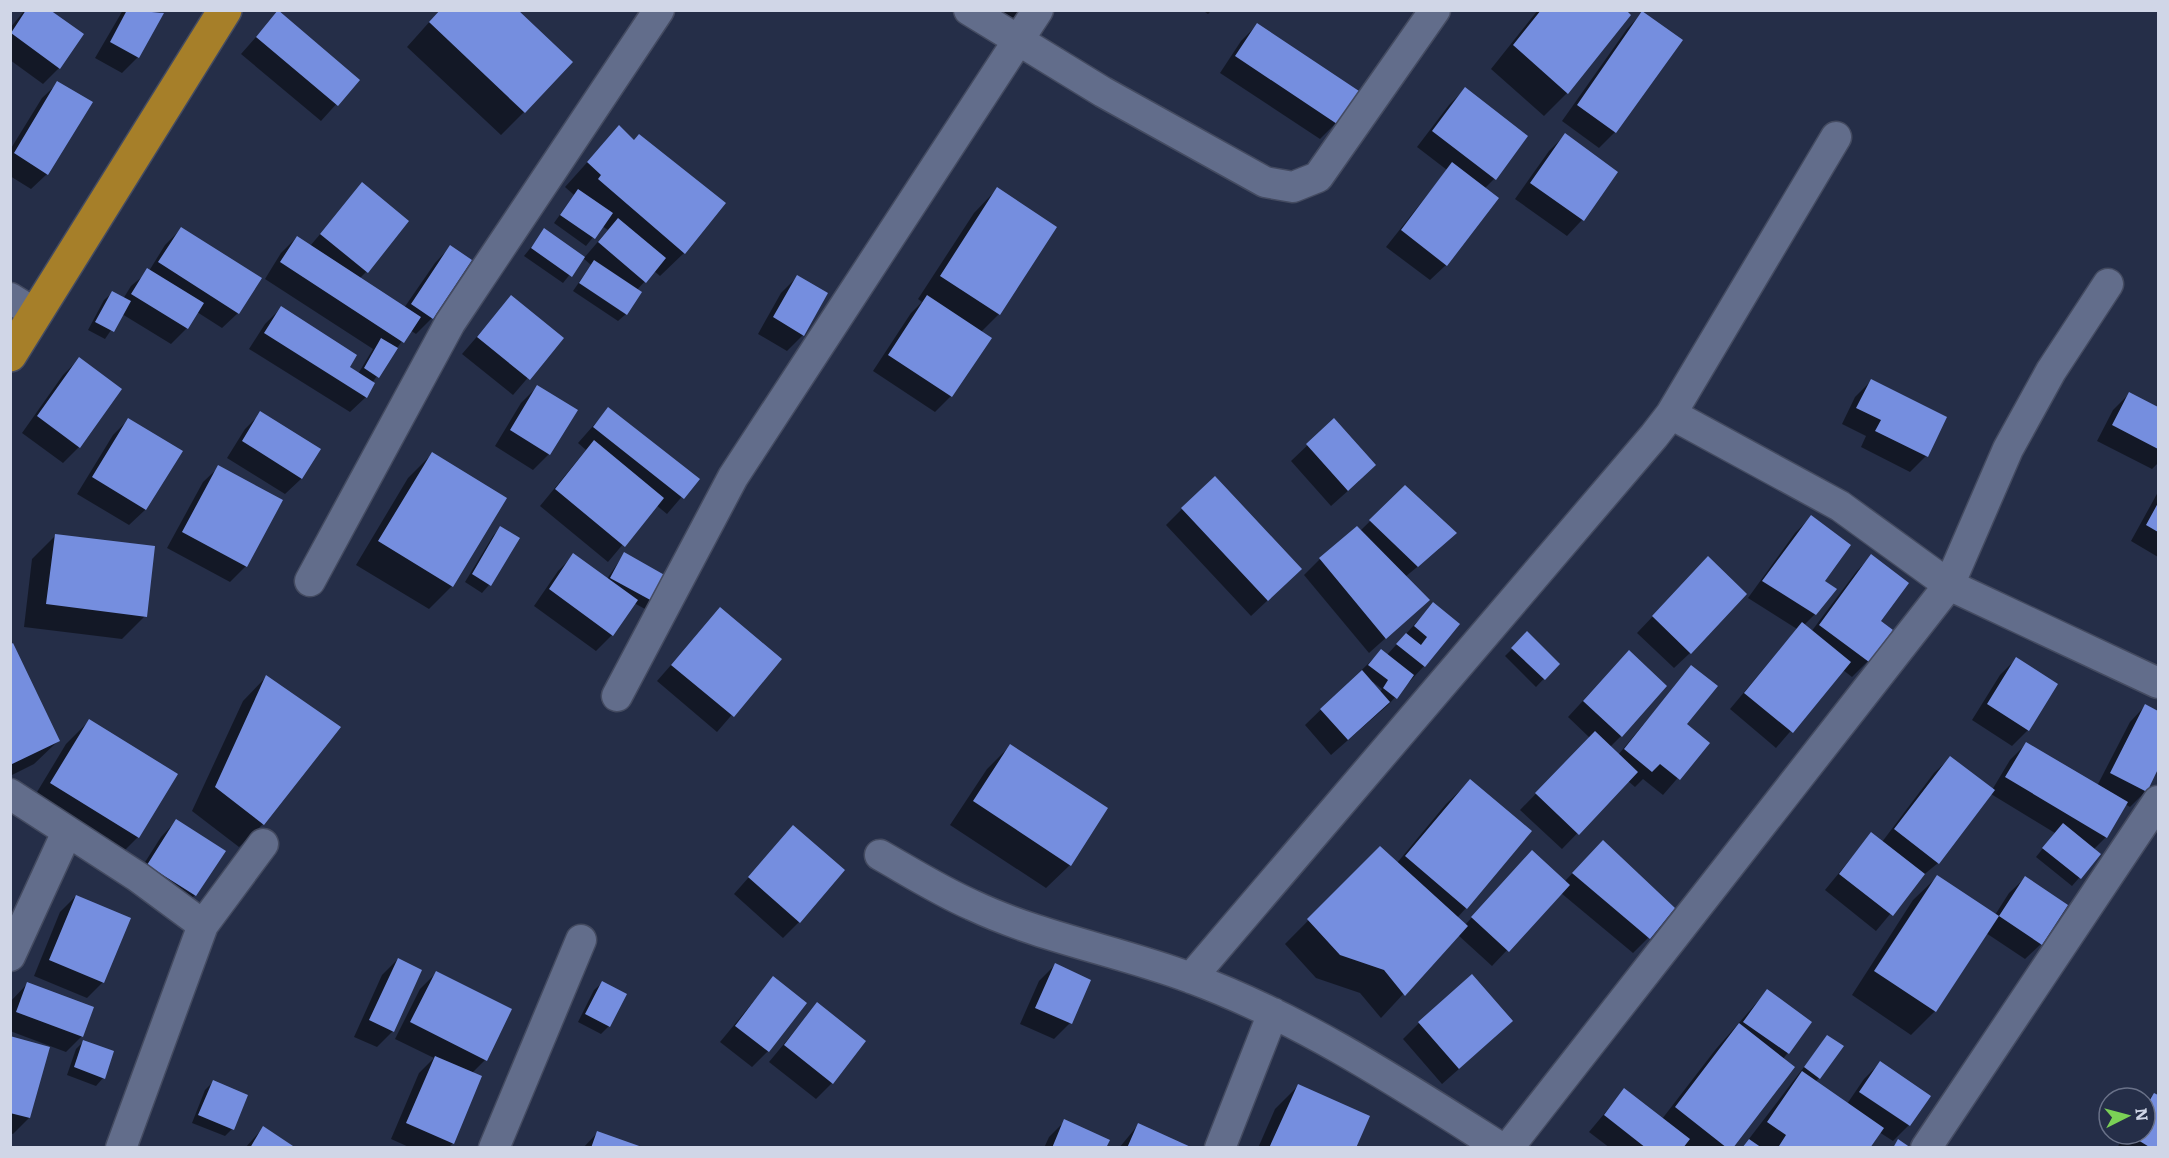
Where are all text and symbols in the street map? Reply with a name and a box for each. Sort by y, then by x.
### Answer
north arrow [2097,1086,2157,1146]
text: N [2130,1106,2156,1122]

